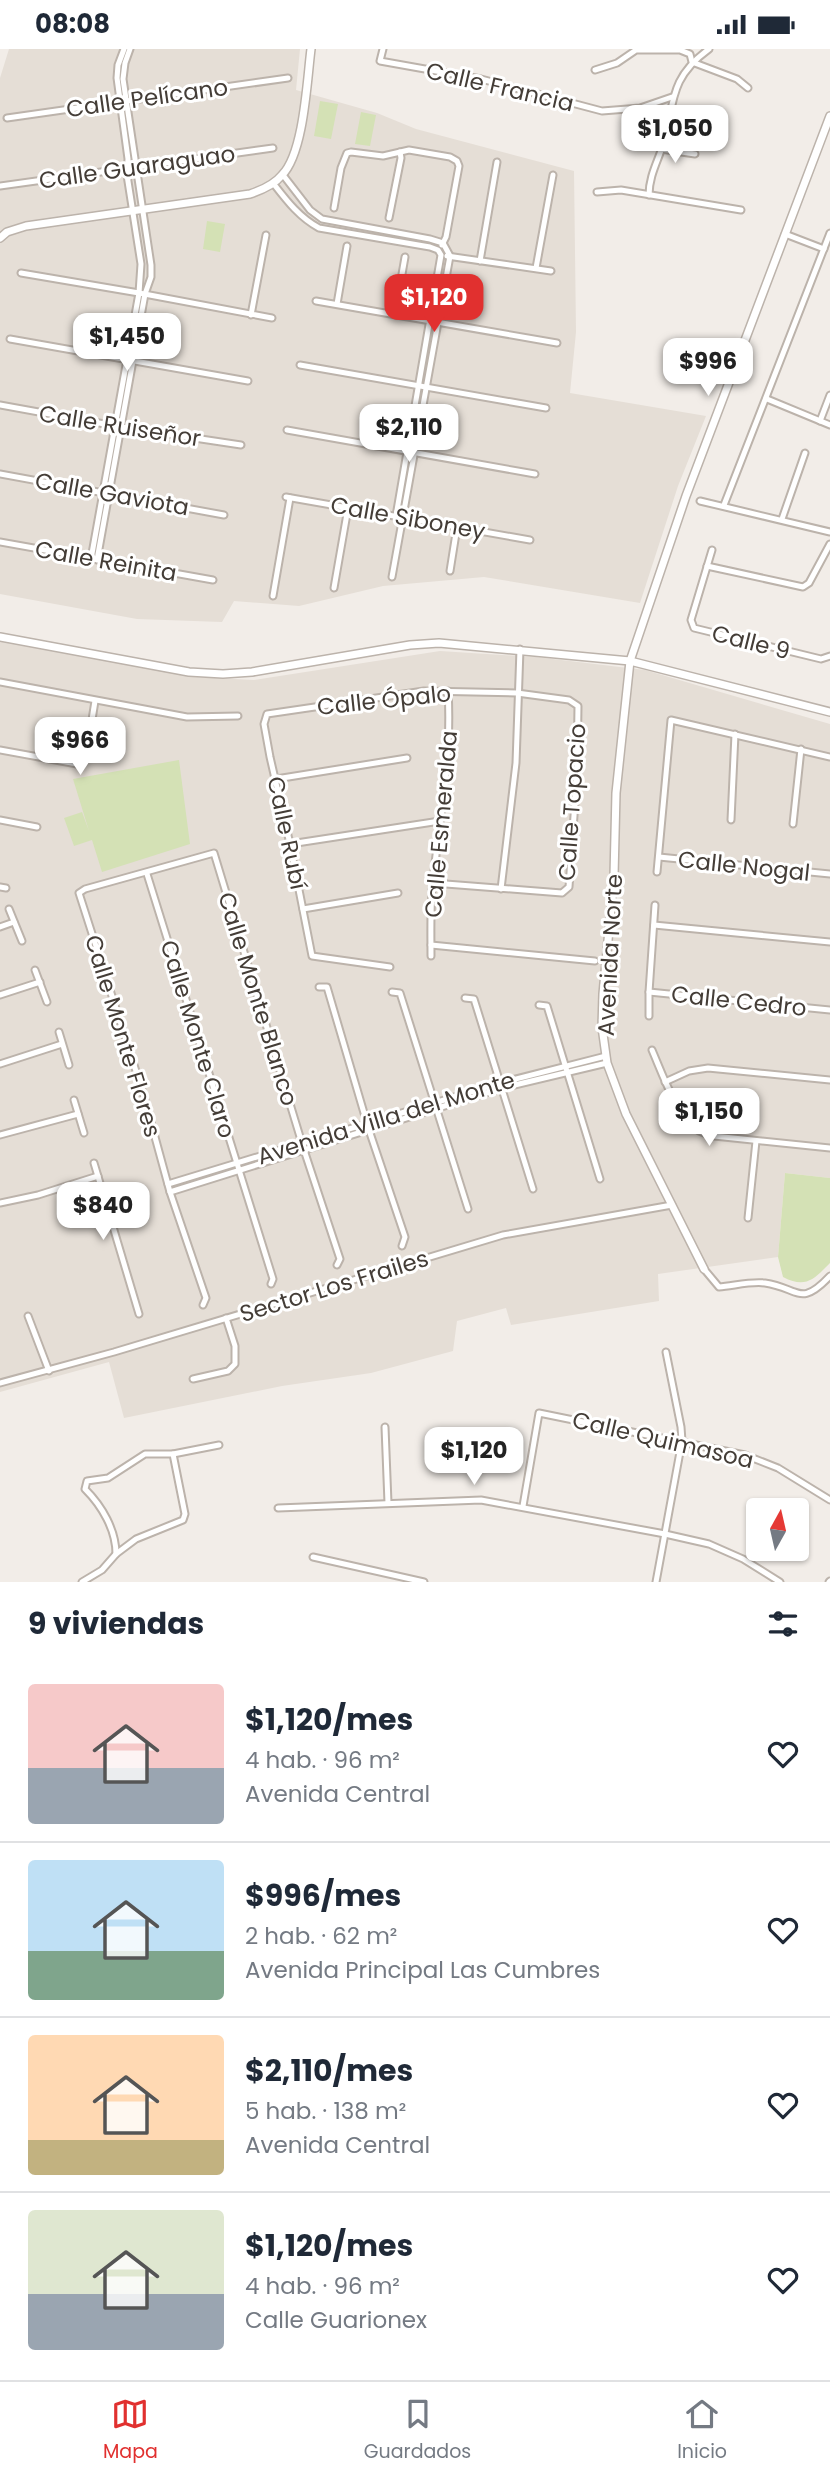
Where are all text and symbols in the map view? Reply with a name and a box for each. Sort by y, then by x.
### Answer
text: 08:08 [35,6,110,42]
street label: Calle Francia [423,54,577,120]
street label: Calle Pelícano [64,71,230,125]
pin: $1,050 [618,106,732,165]
text: $1,050 [637,112,713,144]
street label: Calle Guaraguao [37,137,237,197]
pin: $1,120 [377,275,491,334]
text: $1,120 [400,281,468,313]
pin: $1,450 [70,313,184,373]
text: $1,450 [89,320,165,352]
pin: $996 [667,339,749,398]
text: $996 [679,345,737,377]
street label: Calle Ruiseñor [37,397,203,455]
pin: $2,110 [352,405,466,464]
text: $2,110 [375,411,443,443]
street label: Calle Gaviota [33,465,191,523]
street label: Calle Siboney [328,489,488,547]
street label: Calle Reinita [33,533,179,589]
street label: Calle 9 [709,617,793,667]
street label: Calle Ópalo [315,677,453,723]
pin: $966 [39,717,121,777]
street label: Calle Topacio [551,722,593,882]
text: $966 [51,724,109,756]
street label: Calle Esmeralda [417,729,465,919]
street label: Calle Rubí [259,773,315,893]
street label: Calle Nogal [676,843,812,889]
street label: Avenida Norte [590,873,630,1037]
street label: Calle Monte Blanco [210,888,306,1110]
street label: Calle Monte Flores [77,931,169,1141]
street label: Calle Monte Claro [153,936,243,1142]
street label: Calle Cedro [670,978,808,1024]
street label: Avenida Villa del Monte [253,1064,519,1172]
pin: $1,150 [652,1089,766,1148]
text: $1,150 [675,1095,743,1127]
pin: $840 [62,1183,144,1242]
text: $840 [73,1189,133,1221]
street label: Sector Los Frailes [236,1242,432,1330]
street label: Calle Quimasoa [569,1404,757,1476]
pin: $1,120 [417,1427,531,1487]
text: $1,120 [440,1434,508,1466]
north arrow [746,1498,808,1561]
map controls [746,1498,809,1561]
text: 9 viviendas [28,1602,204,1645]
icon: filters [764,1605,802,1643]
text: $1,120/mes [245,1698,413,1741]
icon: home [84,1712,168,1796]
icon: heart [764,1735,802,1773]
text: 4 hab. · 96 m² [245,1744,400,1776]
text: Avenida Central [245,1778,430,1810]
text: $996/mes [245,1874,401,1917]
icon: home [84,1888,168,1972]
icon: heart [764,1911,802,1949]
text: 2 hab. · 62 m² [245,1920,397,1952]
text: Avenida Principal Las Cumbres [245,1954,600,1986]
text: $2,110/mes [245,2049,413,2092]
icon: home [84,2063,168,2147]
icon: heart [764,2086,802,2124]
text: 5 hab. · 138 m² [245,2095,406,2127]
text: Avenida Central [245,2129,430,2161]
text: $1,120/mes [245,2224,413,2267]
icon: home [84,2238,168,2322]
icon: heart [764,2261,802,2299]
text: 4 hab. · 96 m² [245,2270,400,2302]
text: Calle Guarionex [245,2304,427,2336]
tab: Mapa [103,2395,158,2466]
tab: Guardados [364,2395,471,2466]
tab: Inicio [677,2395,727,2466]

